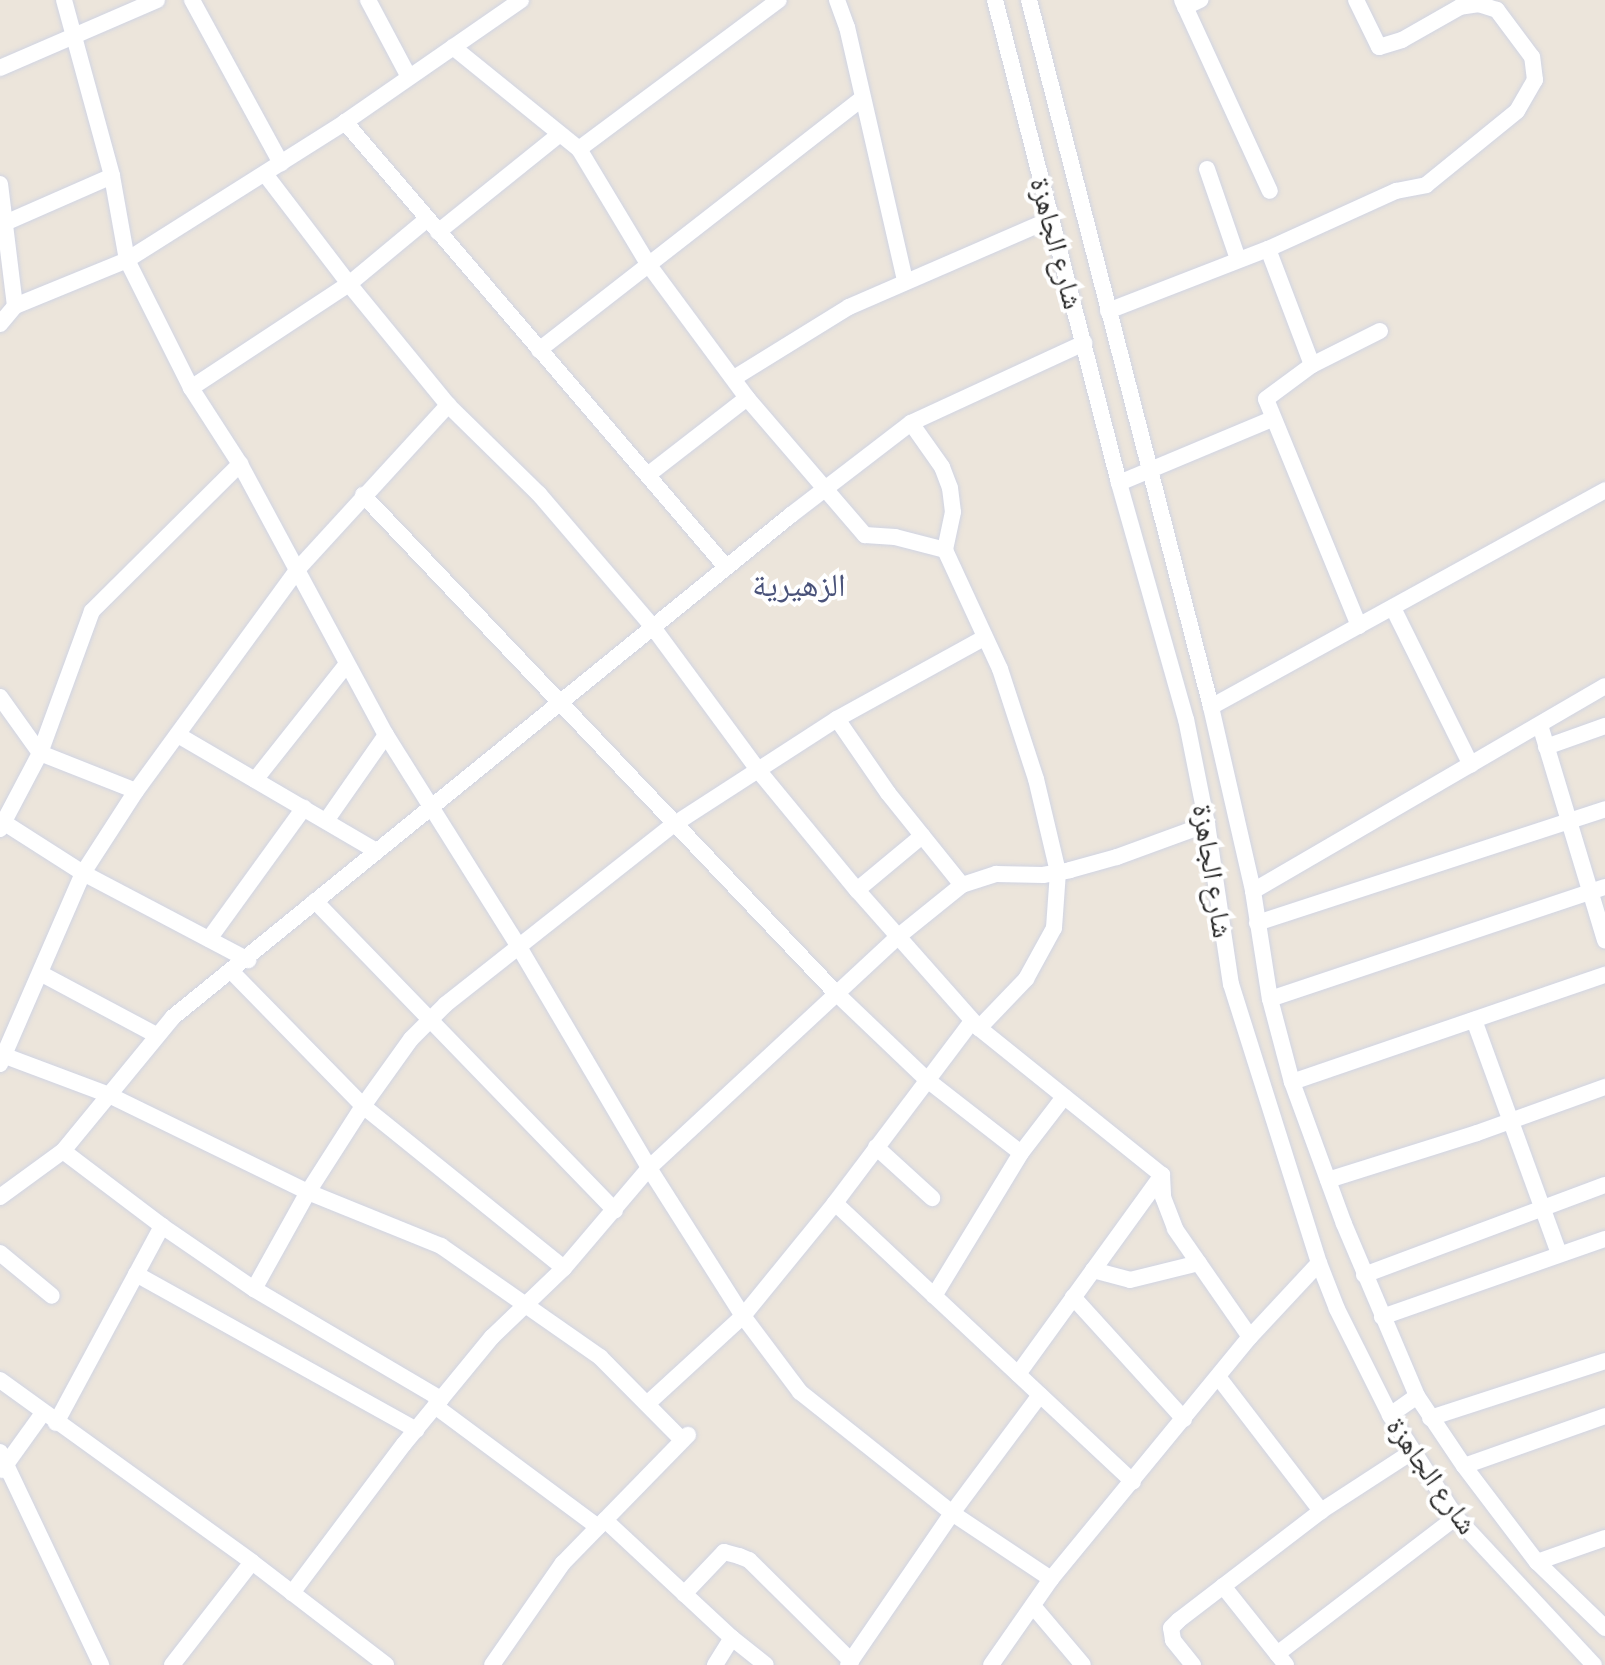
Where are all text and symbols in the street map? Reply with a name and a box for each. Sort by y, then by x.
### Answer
street label: شارع الجاهزة [1024,174,1092,312]
district label: الزهيرية [752,564,846,602]
street label: شارع الجاهزة [1187,802,1241,940]
street label: شارع الجاهزة [1381,1410,1485,1540]

